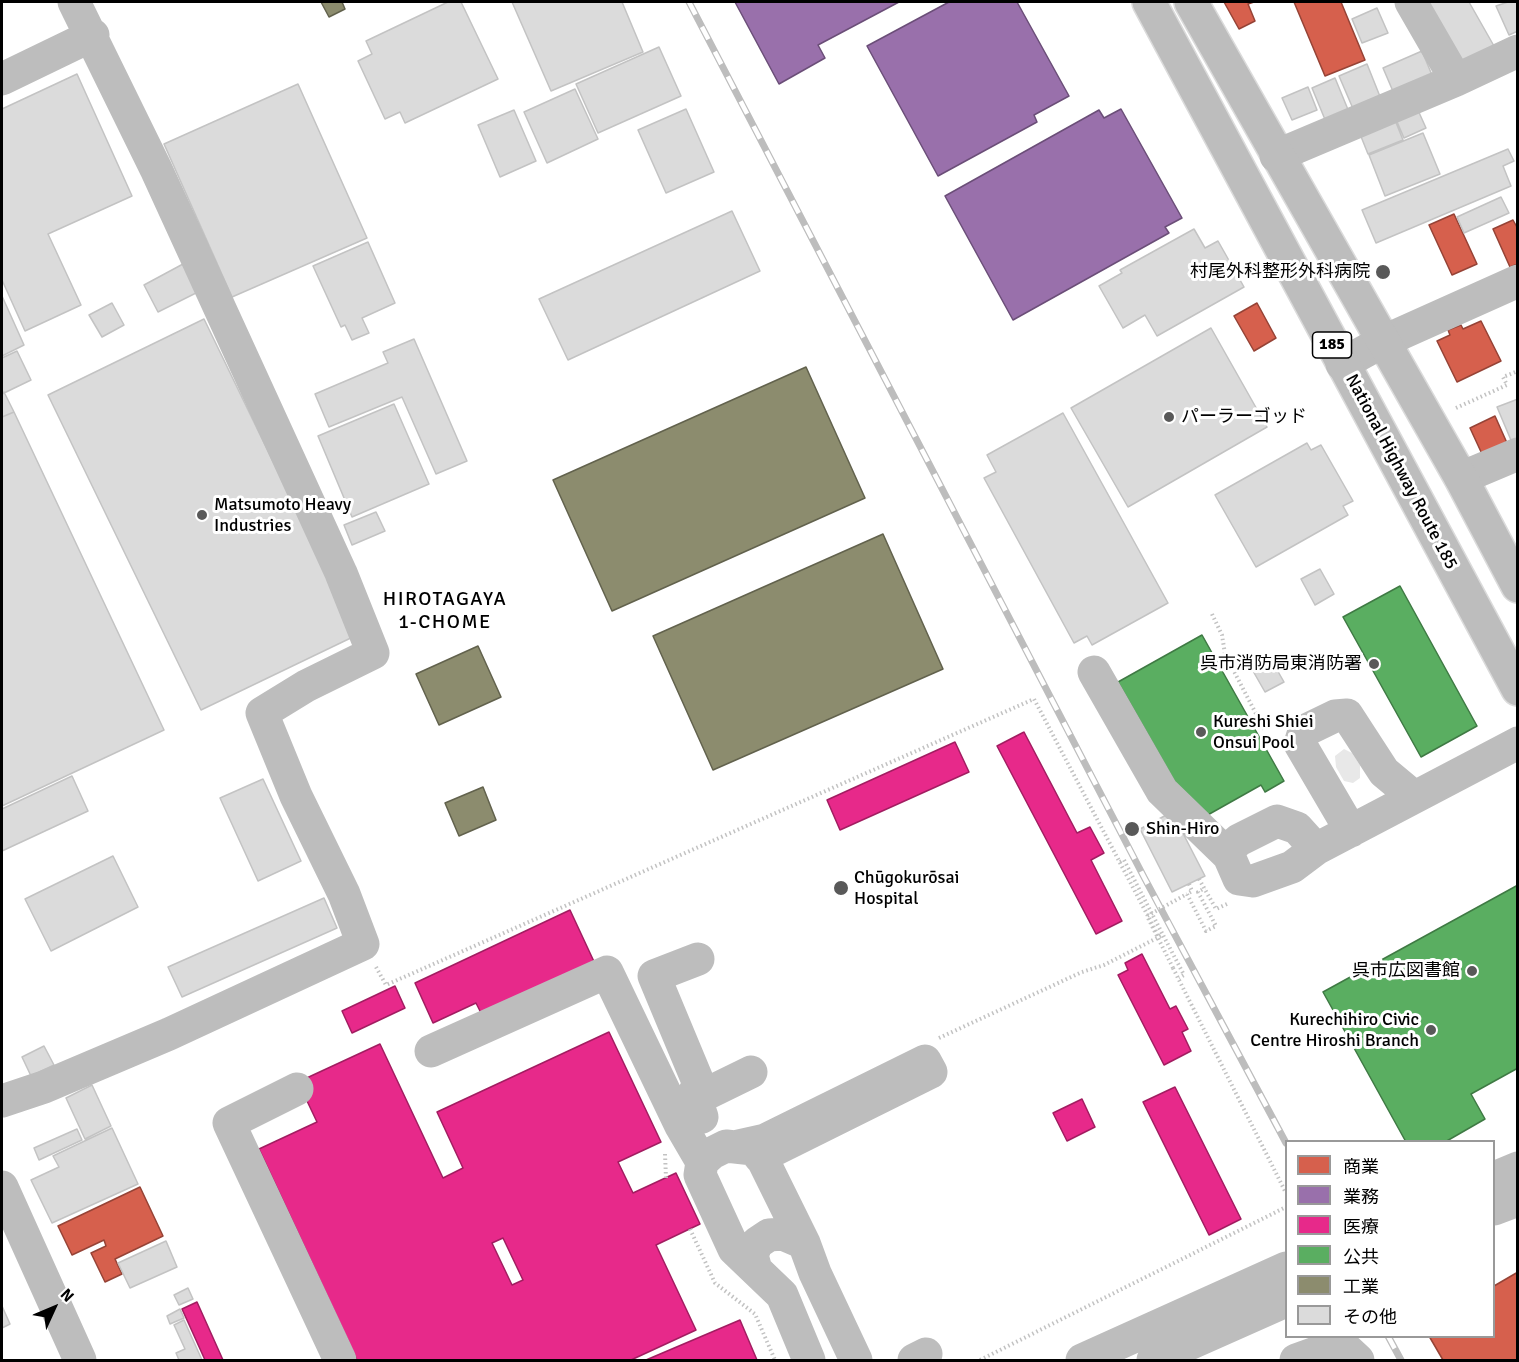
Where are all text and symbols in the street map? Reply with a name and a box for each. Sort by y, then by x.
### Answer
place label: 村尾外科整形外科病院 [1190,261,1370,283]
marker: 村尾外科整形外科病院 [1374,263,1392,281]
road number: 185 [1312,332,1352,358]
street label: National Highway Route 185 [1340,371,1462,573]
place label: パーラーゴッド [1181,406,1307,428]
marker: パーラーゴッド [1162,410,1176,424]
place label: Matsumoto Heavy Industries [214,494,351,536]
marker: Matsumoto Heavy Industries [195,508,209,522]
district label: HIROTAGAYA 1-CHOME [383,588,507,635]
place label: 呉市消防局東消防署 [1200,653,1362,675]
marker: 呉市消防局東消防署 [1367,657,1381,671]
place label: Kureshi Shiei Onsui Pool [1213,711,1314,754]
marker: Kureshi Shiei Onsui Pool [1194,725,1208,739]
place label: Shin-Hiro [1146,818,1219,840]
marker: Shin-Hiro [1123,820,1141,838]
place label: Chūgokurōsai Hospital [854,867,960,910]
marker: Chūgokurōsai Hospital [832,879,850,897]
place label: 呉市広図書館 [1352,960,1460,982]
marker: 呉市広図書館 [1465,964,1479,978]
place label: Kurechihiro Civic Centre Hiroshi Branch [1250,1009,1419,1052]
marker: Kurechihiro Civic Centre Hiroshi Branch [1424,1023,1438,1037]
legend [1285,1140,1495,1338]
text: 商業 [1343,1156,1379,1178]
text: 業務 [1343,1186,1379,1208]
text: 医療 [1343,1216,1379,1238]
text: 公共 [1343,1246,1379,1268]
text: 工業 [1343,1276,1379,1298]
north arrow [24,1278,84,1338]
text: N [56,1285,78,1306]
text: その他 [1343,1306,1397,1328]

